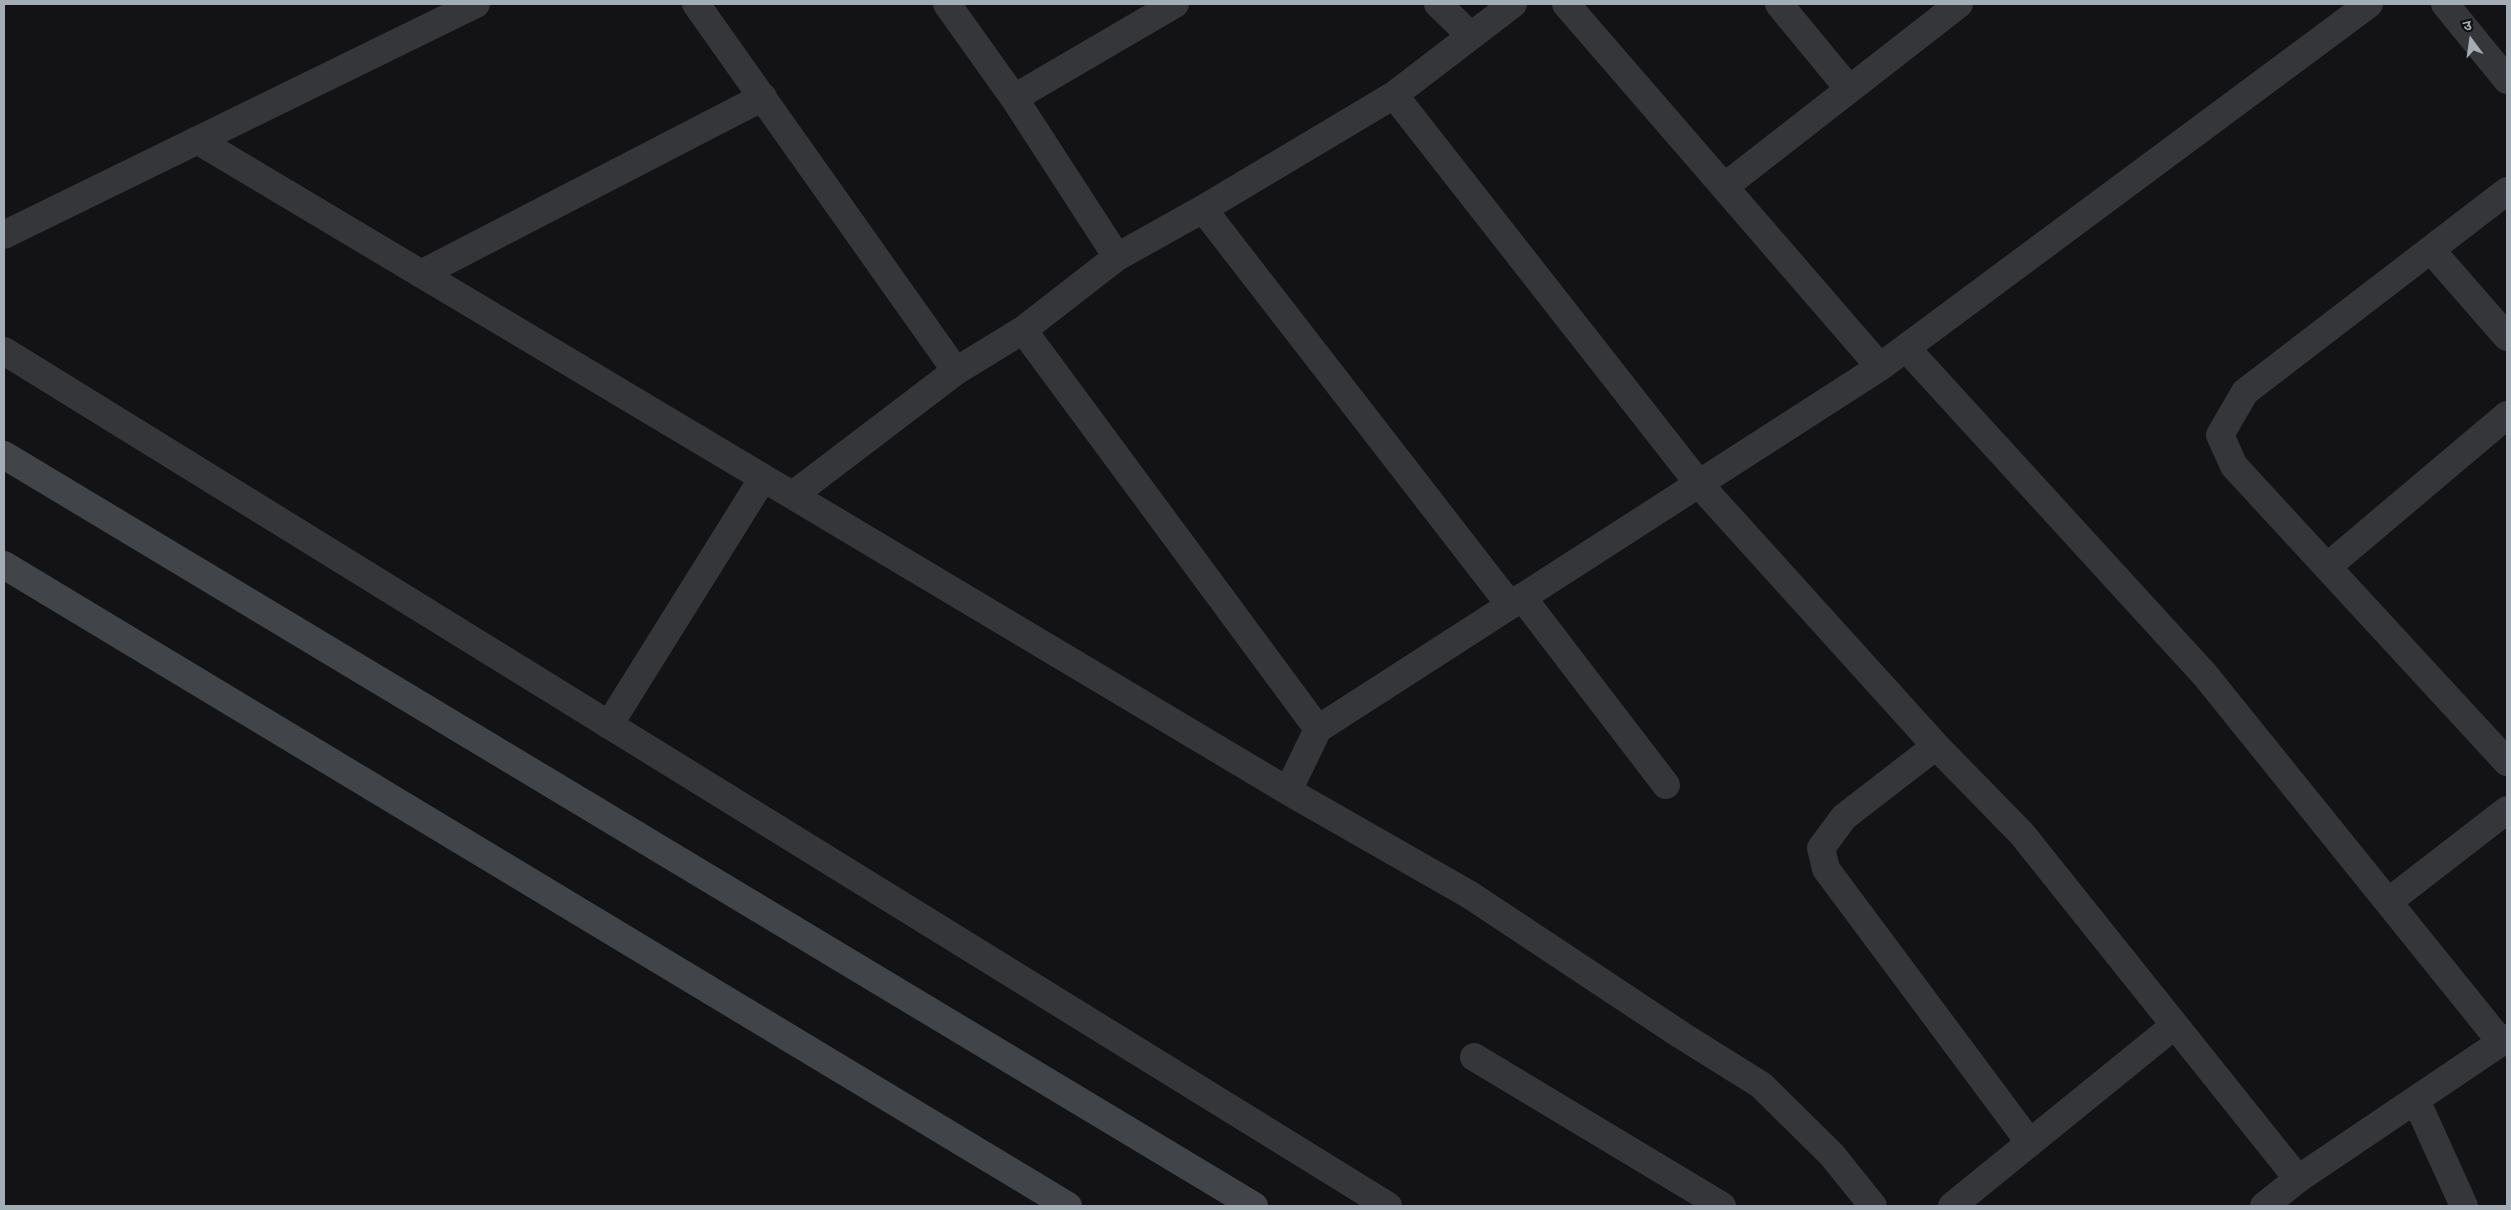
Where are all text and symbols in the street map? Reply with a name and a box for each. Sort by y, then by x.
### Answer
north arrow [2446,15,2496,65]
text: उ [2461,16,2474,35]

